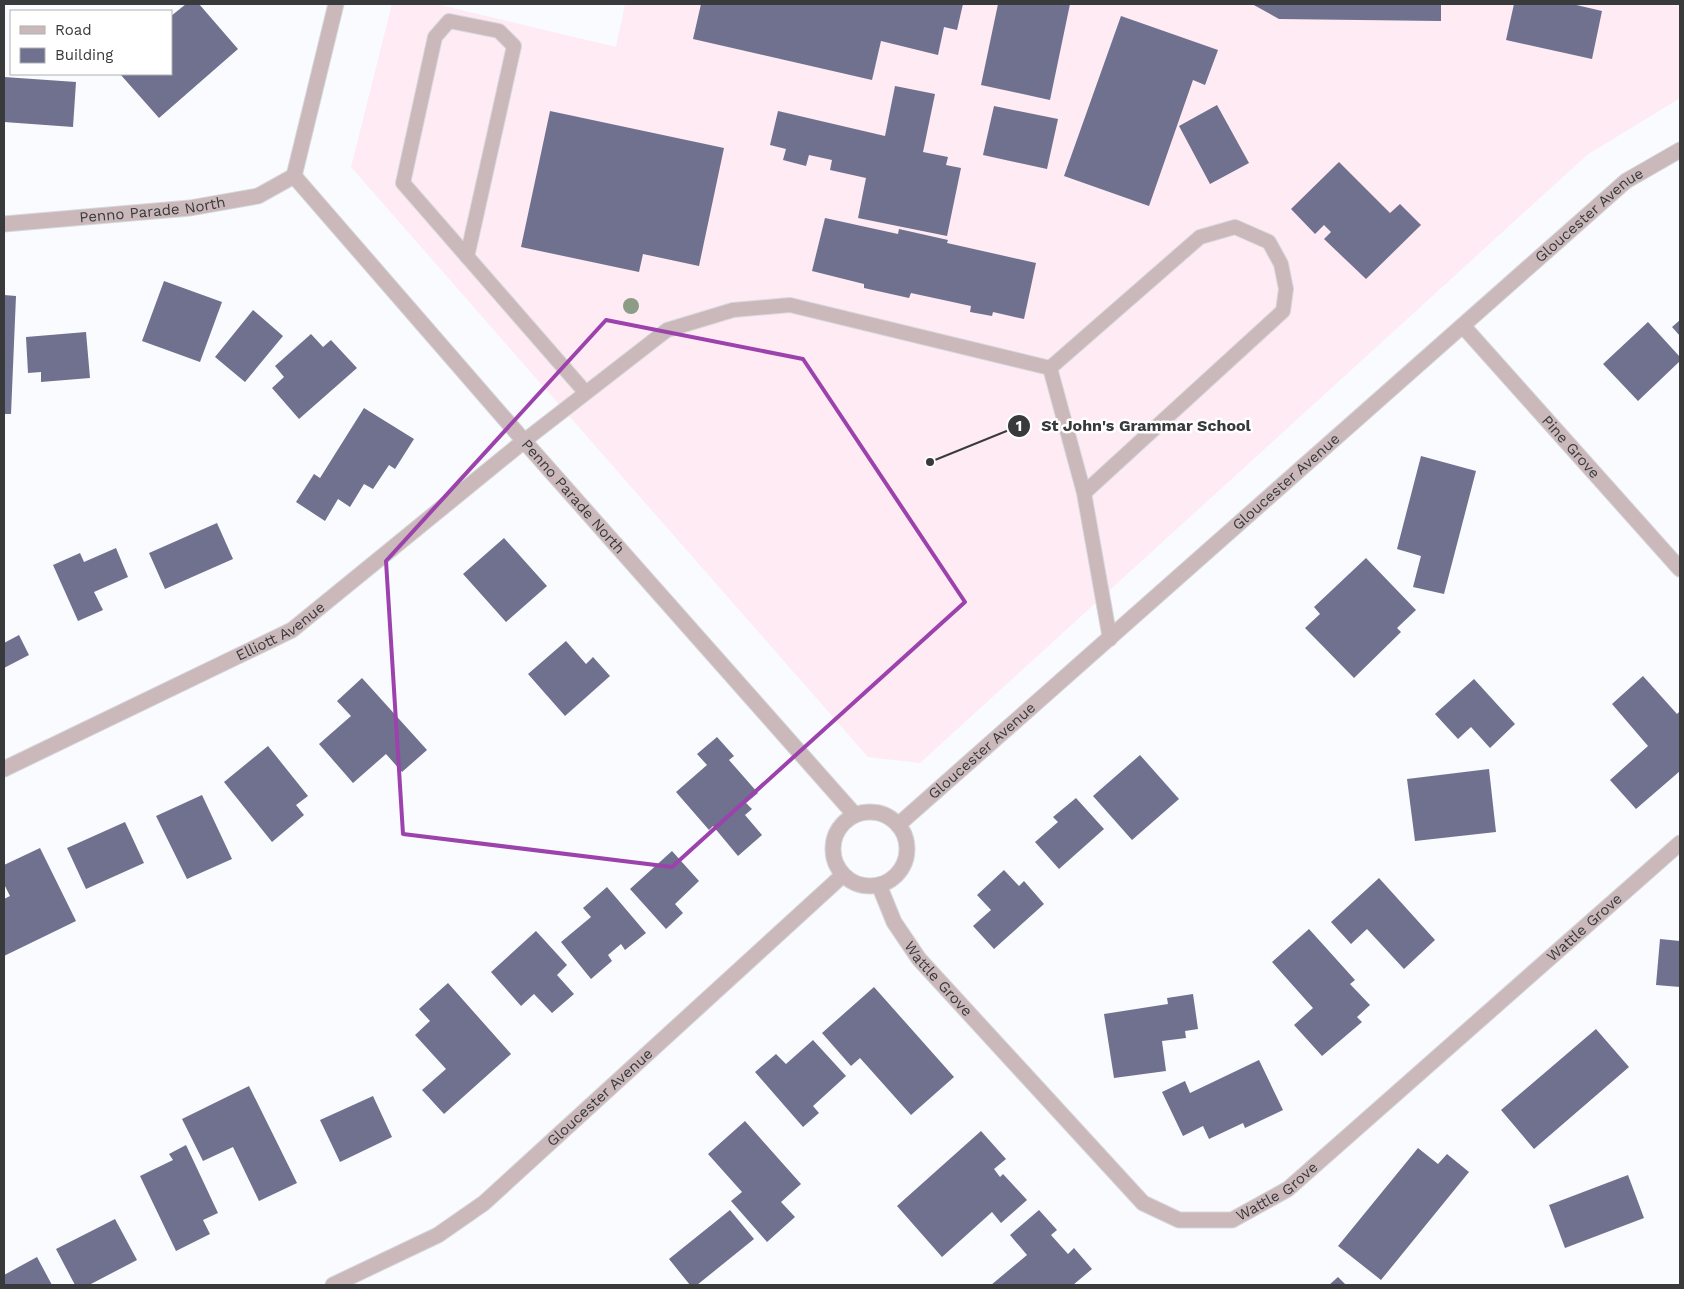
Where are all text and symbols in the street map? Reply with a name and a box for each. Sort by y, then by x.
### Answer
legend [10,10,172,75]
text: Road [55,21,92,39]
text: Building [55,46,113,64]
street label: Gloucester Avenue [1531,164,1647,266]
street label: Penno Parade North [79,193,227,226]
callout: St John's Grammar School [1006,410,1261,441]
street label: Pine Grove [1538,412,1604,482]
text: St John's Grammar School [1041,416,1252,435]
text: 1 [1016,417,1022,435]
street label: Gloucester Avenue [1229,430,1343,534]
street label: Penno Parade North [518,436,629,558]
street label: Elliott Avenue [233,598,328,665]
street label: Gloucester Avenue [925,699,1039,803]
street label: Wattle Grove [1543,889,1626,965]
street label: Wattle Grove [901,938,976,1020]
street label: Gloucester Avenue [543,1044,656,1150]
street label: Wattle Grove [1233,1158,1321,1225]

